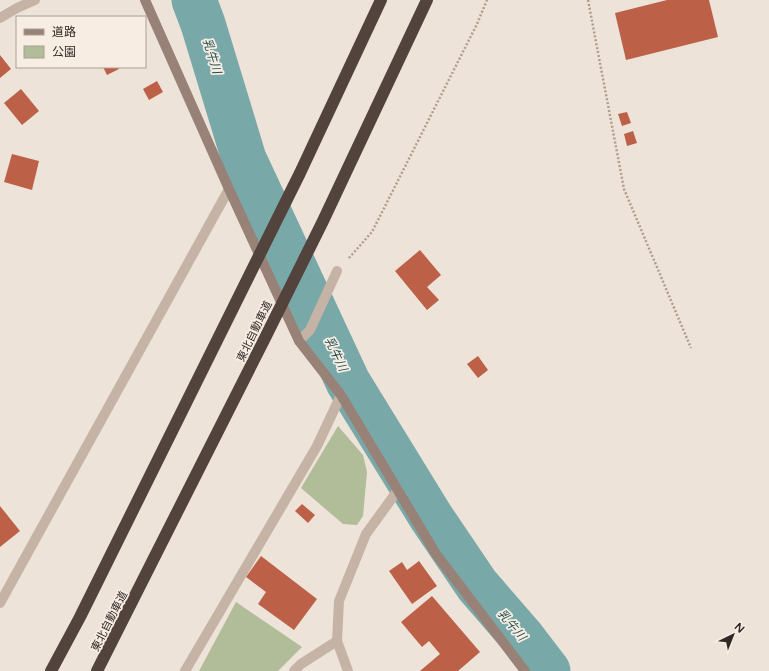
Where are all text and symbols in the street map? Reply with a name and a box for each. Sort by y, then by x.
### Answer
legend [16,16,146,68]
text: 道路 [52,25,76,39]
water label: 乳牛川 [200,37,225,77]
text: 公園 [52,45,76,59]
street label: 東北自動車道 [234,299,275,364]
water label: 乳牛川 [322,335,351,375]
street label: 東北自動車道 [89,589,130,654]
water label: 乳牛川 [495,607,530,645]
north arrow [713,615,753,655]
text: N [732,620,747,636]

